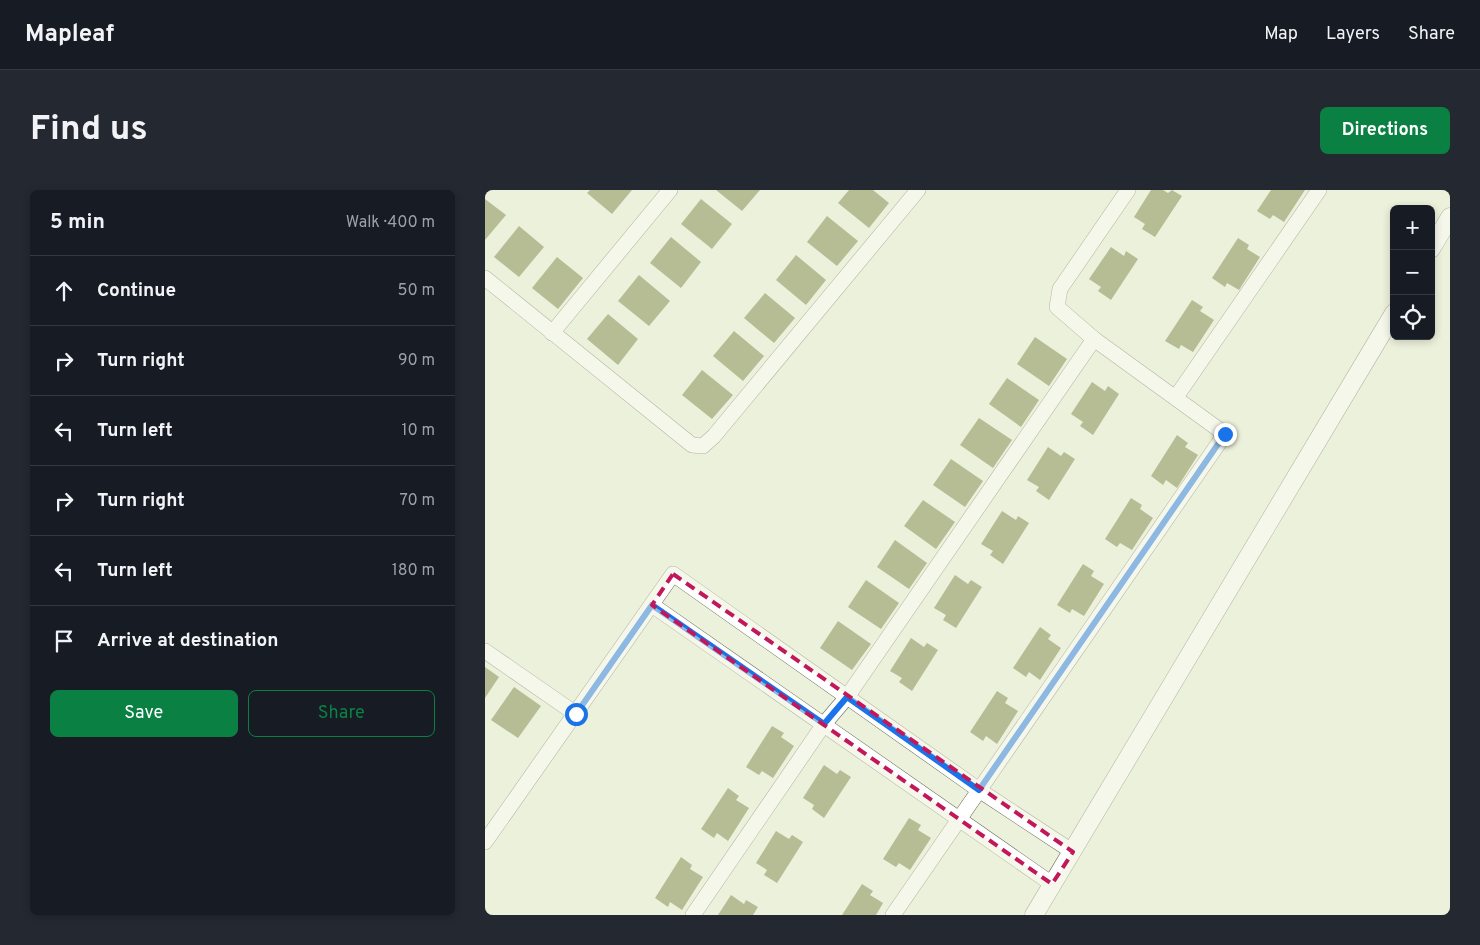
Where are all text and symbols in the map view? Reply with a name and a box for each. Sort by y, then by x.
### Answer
text: Mapleaf [25,20,114,50]
text: Map [1264,23,1298,46]
text: Layers [1326,23,1380,46]
text: Share [1408,23,1455,46]
button: Directions [1320,107,1450,154]
text: Find us [30,108,148,152]
map controls [1390,205,1435,340]
button: + [1390,205,1435,250]
text: 5 min [50,209,105,236]
text: Walk · 400 m [346,213,435,233]
button: − [1390,250,1435,295]
icon: ahead [50,277,78,305]
text: Continue [97,279,176,303]
text: 50 m [398,281,435,301]
button: locate [1390,295,1435,340]
icon: right [50,347,78,375]
text: Turn right [97,349,185,373]
text: 90 m [398,351,435,371]
icon: left [50,417,78,445]
text: Turn left [97,419,173,443]
text: 10 m [401,421,435,441]
route end [1214,423,1237,446]
icon: right [50,487,78,515]
text: Turn right [97,489,185,513]
text: 70 m [400,491,435,511]
icon: left [50,557,78,585]
text: Turn left [97,559,173,583]
text: 180 m [392,561,435,581]
icon: arrive [50,627,78,655]
text: Arrive at destination [97,629,278,653]
button: Save [50,690,238,737]
button: Share [248,690,435,737]
route start [565,703,588,726]

